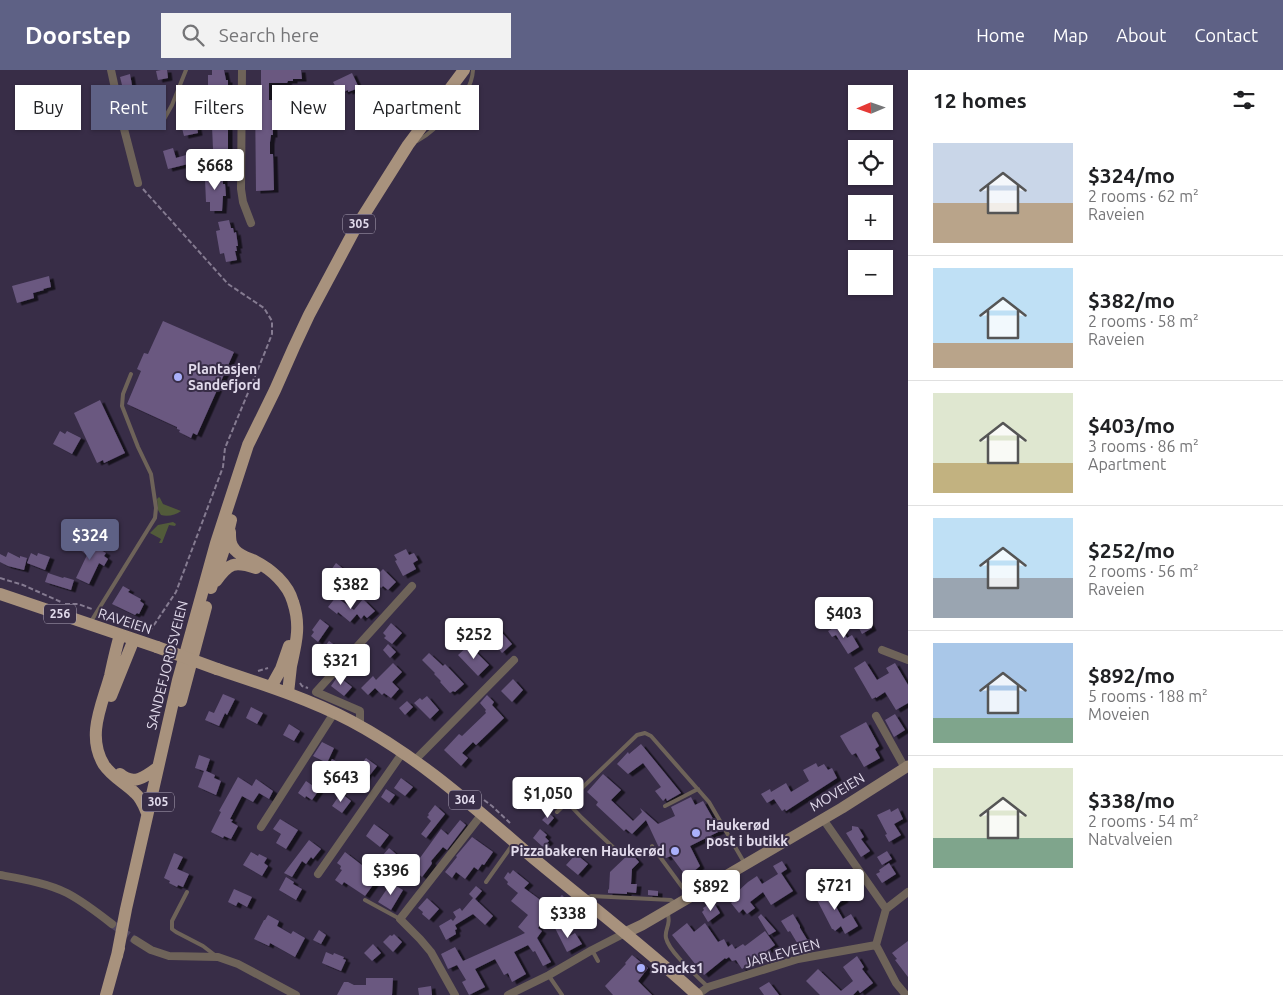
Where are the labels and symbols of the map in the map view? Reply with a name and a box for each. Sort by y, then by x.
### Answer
north arrow [848,85,892,130]
pin: $668 [185,148,245,191]
road number: 305 [343,214,375,234]
place label: Plantasjen Sandefjord [188,361,261,393]
marker: Plantasjen Sandefjord [172,371,184,383]
pin: $324 [60,518,120,561]
pin: $382 [321,568,381,610]
pin: $403 [814,596,874,639]
street label: SANDEFJORDSVEIEN [143,599,191,731]
road number: 256 [44,604,76,624]
street label: RAVEIEN [96,605,154,637]
pin: $252 [444,618,504,660]
pin: $321 [311,644,371,686]
pin: $643 [311,760,371,803]
street label: MOVEIEN [807,769,867,815]
pin: $1,050 [507,776,589,819]
road number: 304 [449,790,481,810]
road number: 305 [142,792,174,812]
place label: Haukerød post i butikk [706,817,788,849]
marker: Haukerød post i butikk [690,827,702,839]
place label: Pizzabakeren Haukerød [511,843,665,859]
marker: Pizzabakeren Haukerød [669,845,681,857]
pin: $396 [361,854,421,896]
pin: $721 [805,868,865,911]
pin: $892 [681,870,741,912]
pin: $338 [538,896,598,939]
street label: JARLEVEIEN [742,935,822,971]
place label: Snacks1 [651,960,704,976]
marker: Snacks1 [635,962,647,974]

